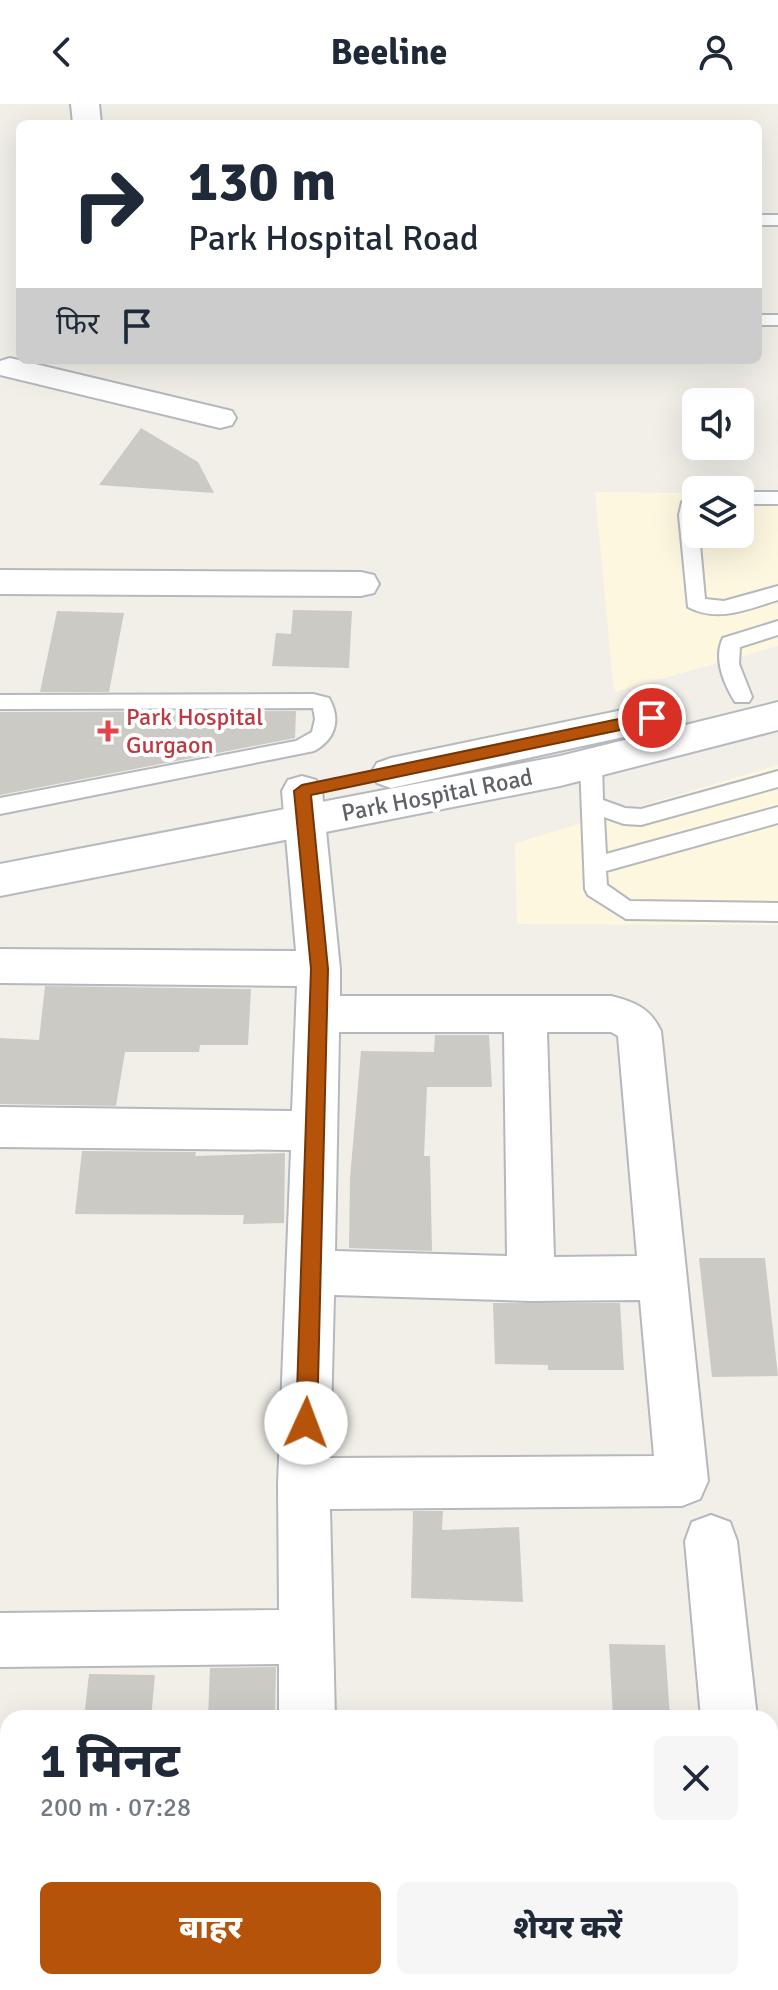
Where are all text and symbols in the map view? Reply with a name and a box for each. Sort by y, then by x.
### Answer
icon: back [40,30,84,74]
text: Beeline [331,30,447,75]
icon: person [694,30,738,74]
text: 130 m [188,147,336,216]
icon: right [56,152,160,256]
text: Park Hospital Road [188,216,479,261]
icon: arrive [115,304,159,348]
text: फिर [56,306,99,343]
map controls [682,388,754,548]
button: sound [682,388,754,460]
button: layers [682,476,754,548]
pin [618,684,686,752]
icon: arrive [630,696,674,740]
place label: Park Hospital Gurgaon [126,702,263,760]
marker: Park Hospital Gurgaon [97,720,119,742]
street label: Park Hospital Road [339,762,535,828]
position arrow [264,1381,348,1465]
text: 1 मिनट [40,1732,180,1791]
button: close [654,1736,738,1820]
text: 200 m · 07:28 [40,1792,191,1824]
button: बाहर [40,1882,381,1974]
button: शेयर करें [397,1882,738,1974]

